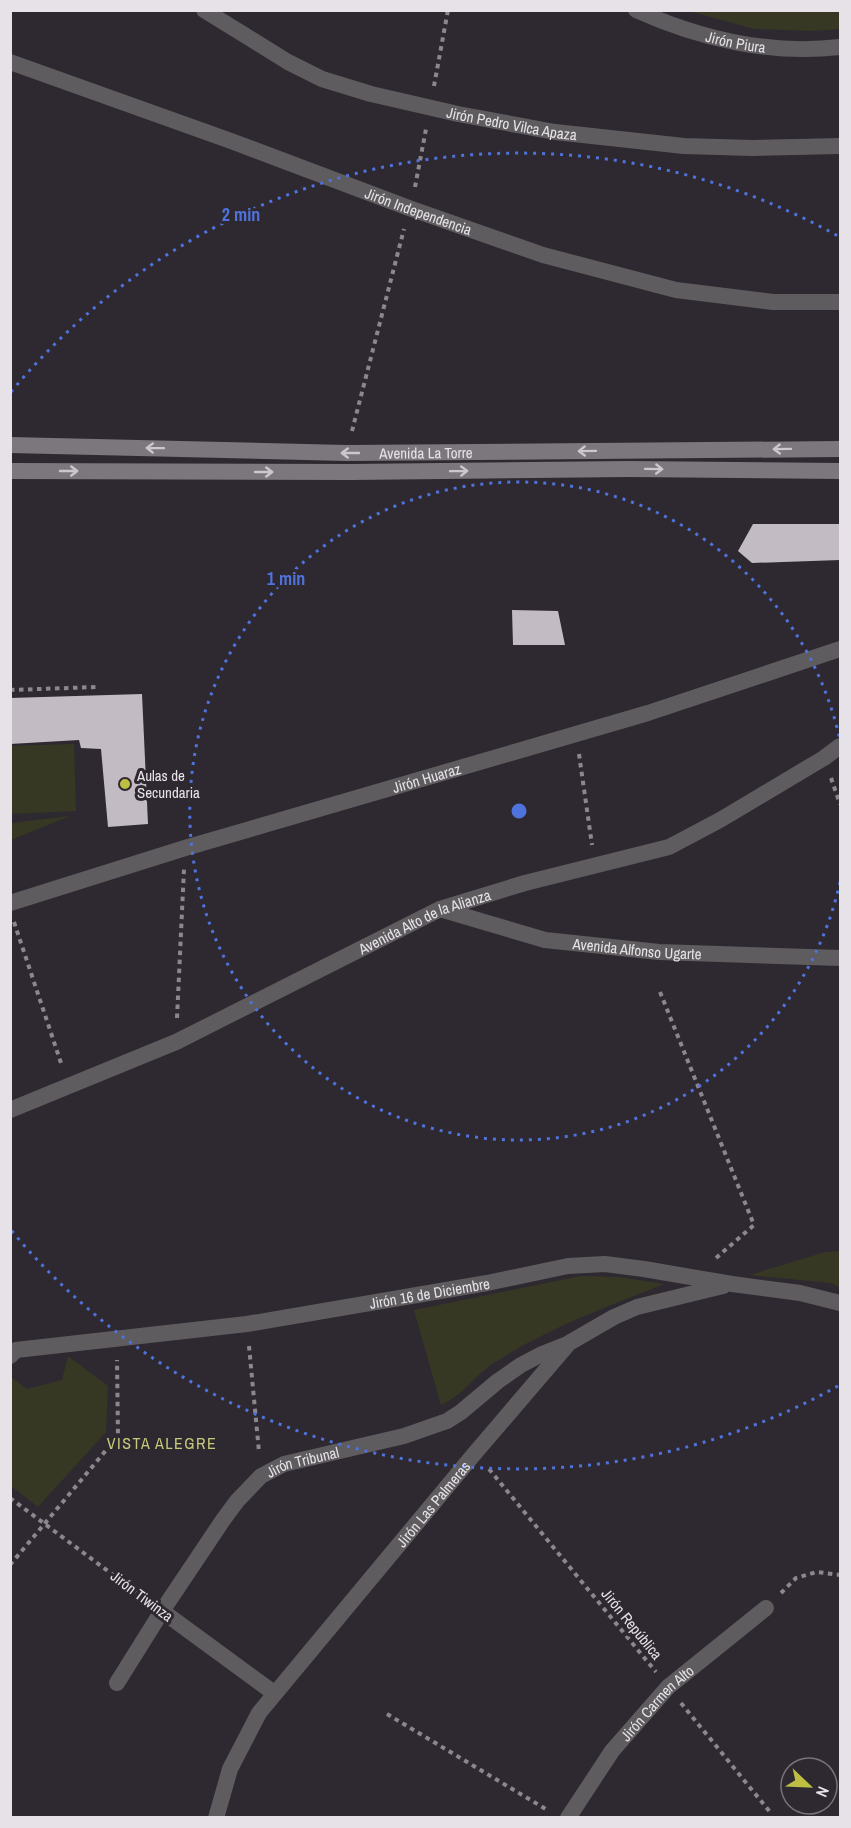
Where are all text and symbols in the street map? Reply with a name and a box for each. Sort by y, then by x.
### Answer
street label: Jirón Piura [704,25,767,57]
street label: Jirón Pedro Vilca Apaza [445,101,578,145]
street label: Jirón Independencia [362,182,475,240]
text: 2 min [222,202,260,227]
street label: Avenida La Torre [378,441,473,463]
one-way arrow [146,443,166,454]
one-way arrow [773,443,793,455]
one-way arrow [578,445,598,457]
one-way arrow [341,447,361,459]
one-way arrow [643,464,663,475]
one-way arrow [58,465,78,477]
one-way arrow [448,465,468,477]
one-way arrow [253,466,273,478]
text: 1 min [267,566,305,591]
street label: Jirón Huaraz [390,758,463,798]
place label: Aulas de Secundaria [136,765,200,803]
marker: Aulas de Secundaria [118,777,132,791]
centre of rings [509,801,529,821]
street label: Avenida Alto de la Alianza [354,884,493,960]
street label: Avenida Alfonso Ugarte [571,932,702,964]
street label: Jirón 16 de Diciembre [368,1272,491,1313]
district label: VISTA ALEGRE [107,1432,217,1454]
street label: Jirón Tribunal [262,1441,341,1482]
street label: Jirón Las Palmeras [391,1456,475,1551]
street label: Jirón Tiwinza [106,1566,178,1627]
street label: Jirón República [597,1584,667,1664]
street label: Jirón Carmen Alto [615,1660,698,1745]
north arrow [779,1756,839,1816]
text: N [811,1783,835,1801]

